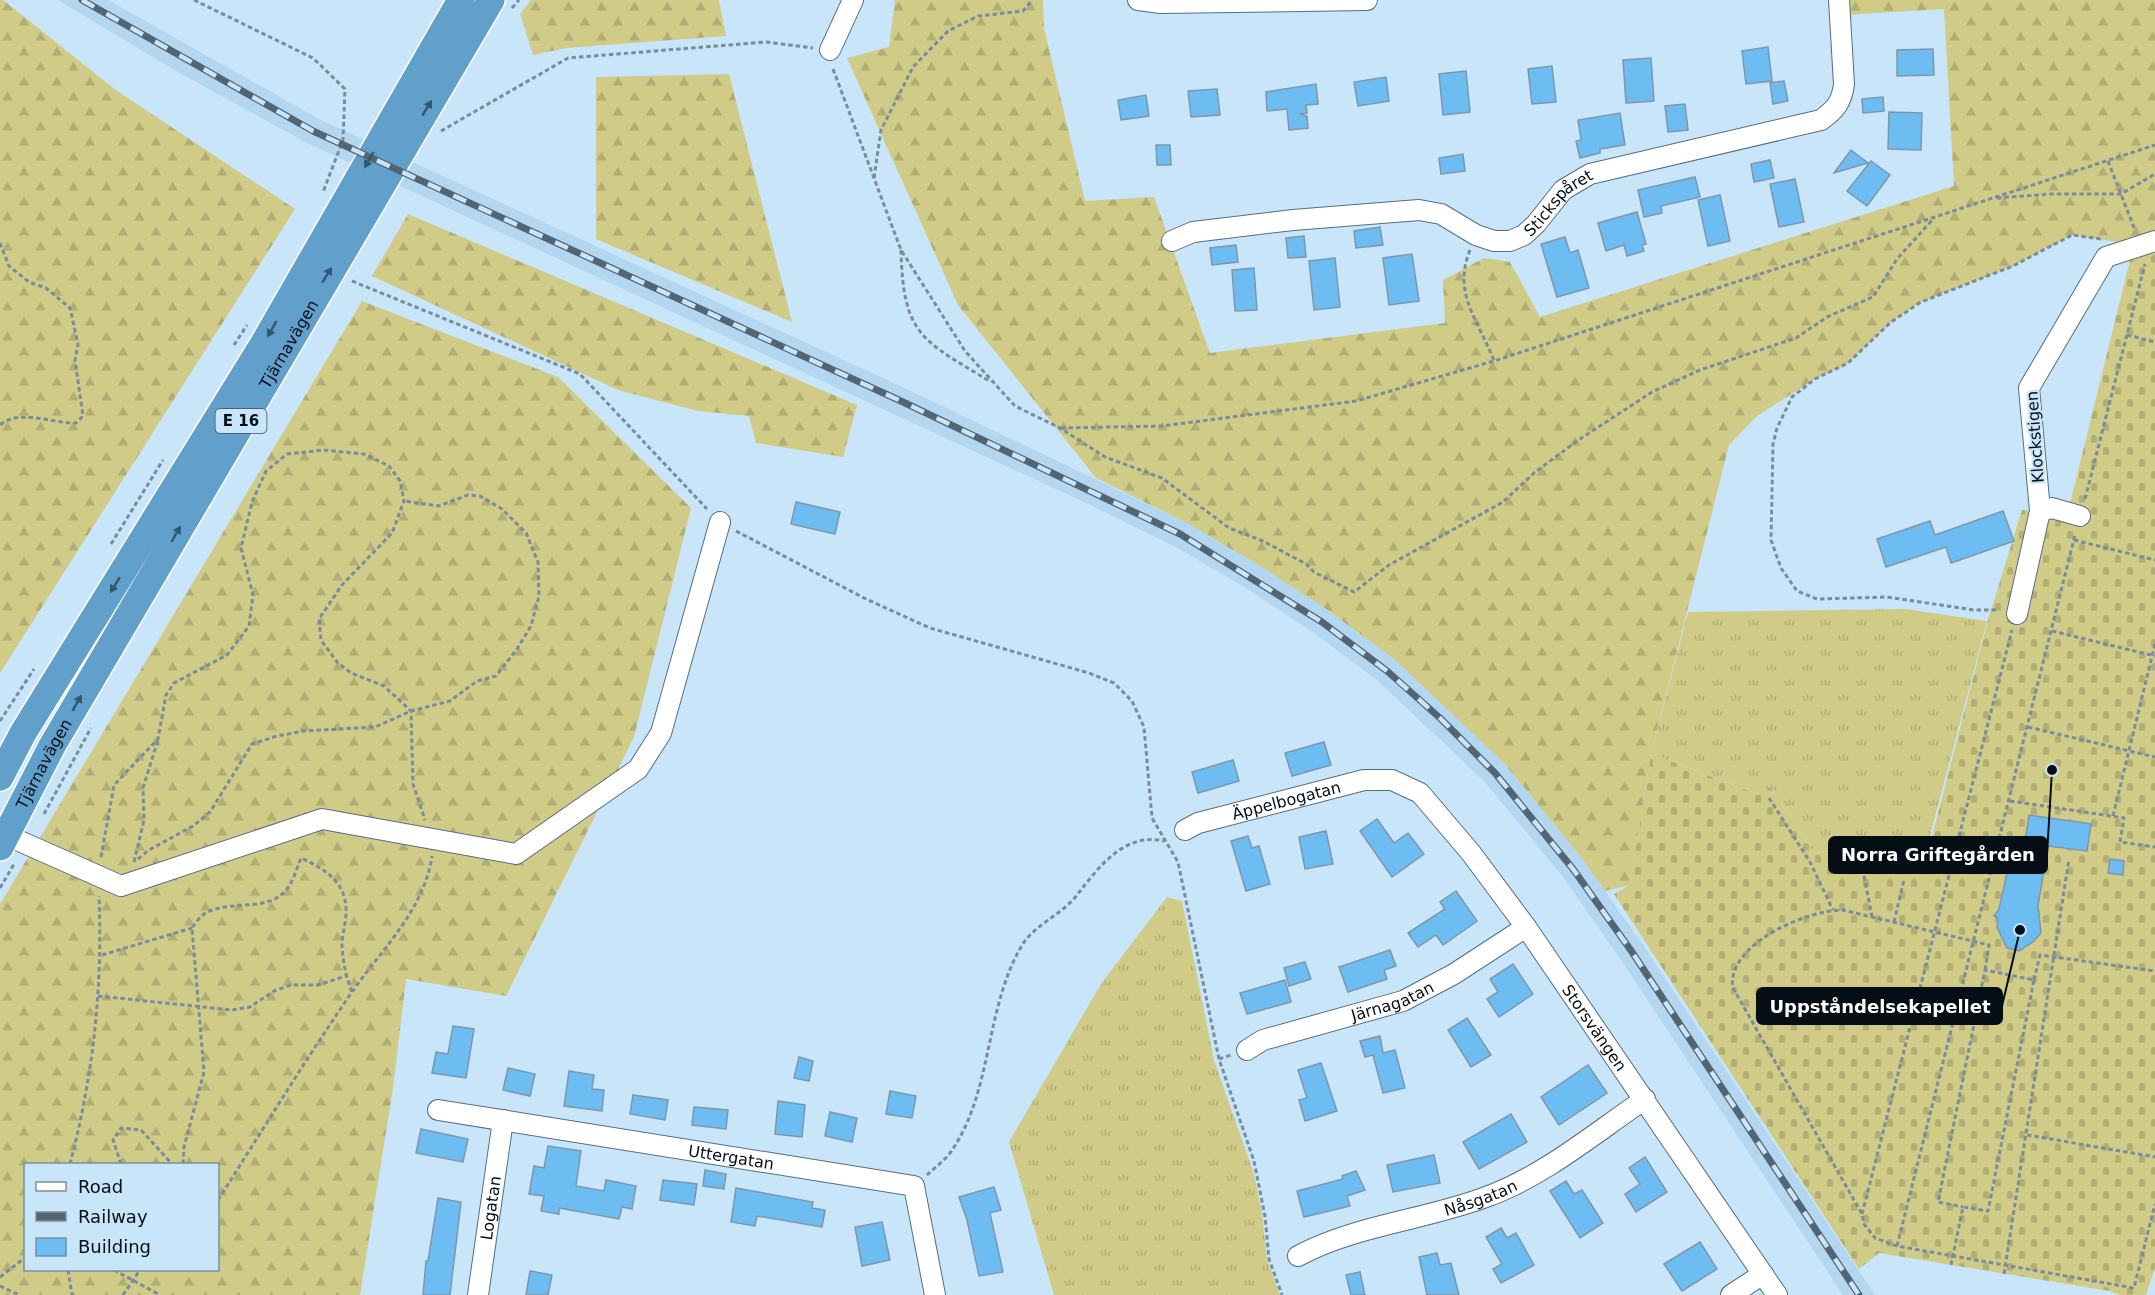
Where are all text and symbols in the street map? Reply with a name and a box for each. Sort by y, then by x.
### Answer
one-way arrow [422,99,432,116]
one-way arrow [364,152,374,169]
street label: Stickspåret [1520,165,1596,240]
one-way arrow [322,267,333,283]
street label: Tjärnavägen [255,296,322,393]
one-way arrow [267,321,277,338]
street label: Klockstigen [2022,390,2048,484]
road number: E 16 [216,409,266,433]
one-way arrow [170,526,181,542]
one-way arrow [109,576,120,593]
one-way arrow [72,694,82,711]
street label: Tjärnavägen [11,715,76,813]
street label: Äppelbogatan [1230,777,1343,823]
callout: Norra Griftegården [1829,837,2047,873]
text: Norra Griftegården [1841,844,2035,865]
street label: Järnagatan [1348,977,1437,1025]
street label: Storsvängen [1558,981,1631,1075]
callout: Uppståndelsekapellet [1757,988,2002,1024]
text: Uppståndelsekapellet [1769,996,1991,1017]
street label: Uttergatan [687,1141,776,1173]
legend [24,1163,219,1271]
street label: Logatan [476,1175,504,1241]
text: Road [78,1176,123,1197]
street label: Nåsgatan [1442,1176,1520,1219]
text: Railway [78,1206,148,1227]
text: Building [78,1236,151,1257]

